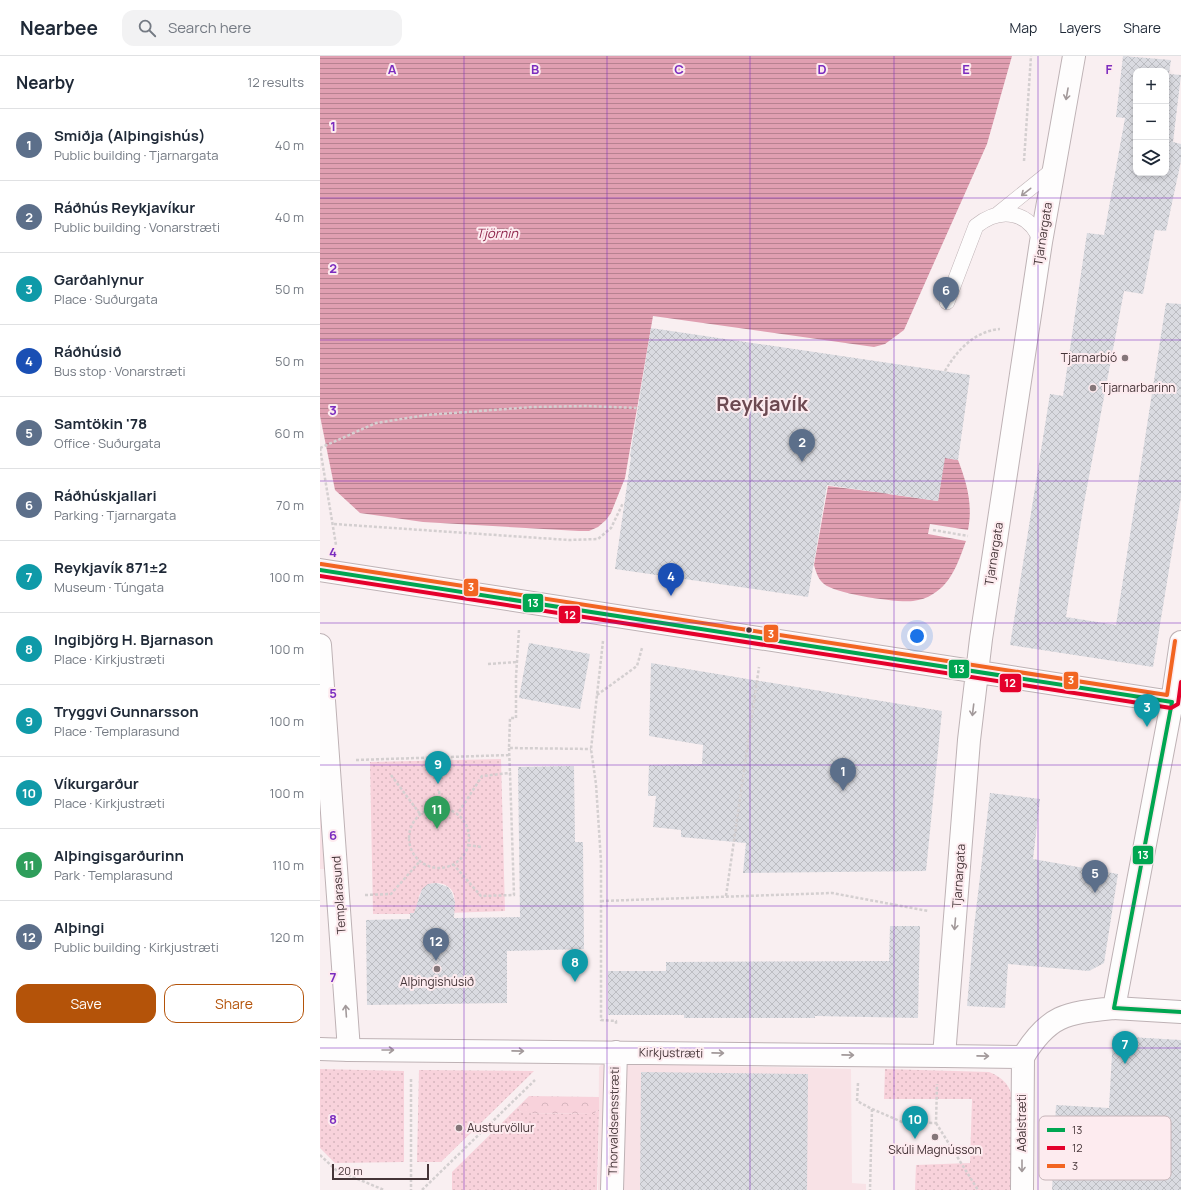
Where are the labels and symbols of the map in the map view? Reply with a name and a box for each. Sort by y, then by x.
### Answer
text: A [388,60,397,78]
text: B [531,60,539,78]
text: C [674,60,684,78]
text: D [817,60,827,78]
text: E [962,60,970,78]
text: F [1106,60,1113,78]
one-way arrow [1063,88,1071,101]
text: 1 [330,117,336,135]
one-way arrow [1021,187,1032,196]
street label: Tjarnargata [1029,201,1056,267]
water label: Tjörnin [476,224,519,242]
text: 2 [329,259,337,277]
pin: 6 [933,277,959,310]
place label: Tjarnarbíó [1061,349,1117,366]
marker: Tjarnarbíó [1120,353,1130,363]
place label: Tjarnarbarinn [1101,379,1175,396]
marker: Tjarnarbarinn [1088,383,1098,393]
district label: Reykjavík [716,390,809,417]
text: 3 [329,401,337,419]
pin: 2 [789,429,815,462]
street label: Tjarnargata [980,521,1007,587]
text: 4 [329,543,337,561]
pin: 4 [658,563,684,596]
line badge: 3 [463,578,479,597]
text: 3 [468,579,474,594]
line badge: 13 [522,593,544,613]
text: 13 [527,595,539,610]
line badge: 12 [558,605,581,624]
text: 12 [564,607,576,622]
line badge: 3 [763,624,779,643]
unlabelled marker [744,625,754,635]
text: 3 [768,626,774,641]
your location [907,626,927,646]
line badge: 13 [948,659,970,679]
text: 13 [953,661,965,676]
line badge: 3 [1063,671,1079,690]
text: 3 [1068,672,1074,687]
line badge: 12 [999,673,1022,693]
text: 12 [1004,675,1016,690]
text: 5 [329,684,337,702]
pin: 3 [1134,694,1160,727]
one-way arrow [969,704,976,717]
pin: 9 [425,751,451,784]
pin: 1 [830,758,856,791]
pin: 11 [424,796,450,829]
text: 6 [329,826,337,844]
street label: Tjarnargata [948,843,969,909]
line badge: 13 [1132,845,1154,865]
text: 13 [1137,847,1149,862]
street label: Templarasund [327,855,350,935]
pin: 5 [1082,860,1108,893]
one-way arrow [952,917,959,930]
pin: 12 [423,928,449,961]
pin: 8 [562,949,588,982]
marker: Alþingishúsið [432,964,442,974]
text: 7 [330,968,337,986]
place label: Alþingishúsið [400,973,474,990]
one-way arrow [343,1005,350,1018]
pin: 7 [1112,1031,1138,1064]
street label: Kirkjustræti [639,1043,703,1062]
one-way arrow [381,1046,394,1054]
one-way arrow [511,1047,524,1055]
one-way arrow [711,1050,724,1057]
one-way arrow [841,1051,854,1059]
one-way arrow [976,1052,989,1060]
street label: Thorvaldsensstræti [604,1066,623,1175]
street label: Aðalstræti [1013,1094,1030,1152]
pin: 10 [902,1106,928,1139]
text: 8 [329,1110,337,1128]
legend [1039,1116,1171,1180]
place label: Austurvöllur [467,1119,535,1136]
text: 13 [1072,1122,1082,1137]
marker: Austurvöllur [454,1123,464,1133]
marker: Skúli Magnússon [930,1132,940,1142]
text: 12 [1072,1140,1083,1155]
place label: Skúli Magnússon [888,1141,982,1158]
text: 3 [1072,1158,1078,1173]
one-way arrow [1018,1159,1026,1172]
scale bar [332,1162,429,1181]

